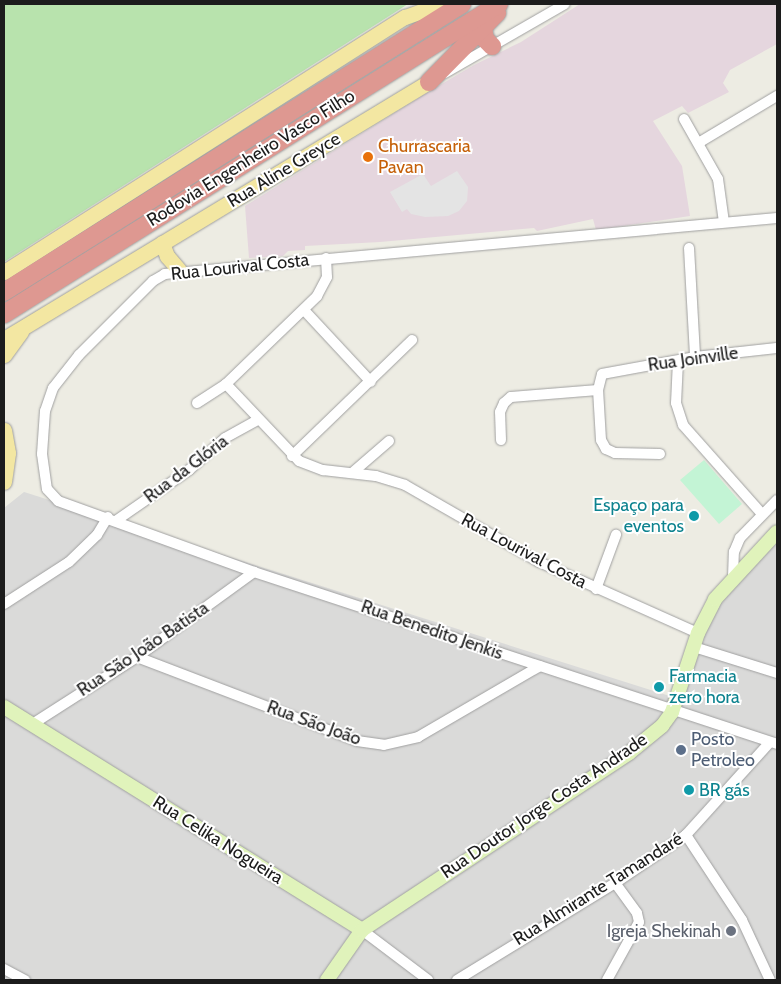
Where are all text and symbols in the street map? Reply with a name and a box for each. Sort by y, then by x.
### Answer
street label: Rodovia Engenheiro Vasco Filho [143,85,359,231]
street label: Rua Aline Greyce [224,128,344,212]
place label: Churrascaria Pavan [378,136,471,178]
marker: Churrascaria Pavan [362,151,374,163]
street label: Rua Lourival Costa [170,249,310,285]
street label: Rua Joinville [646,342,740,376]
street label: Rua da Glória [140,430,232,508]
place label: Espaço para eventos [593,495,684,538]
street label: Rua Lourival Costa [458,509,590,593]
marker: Espaço para eventos [688,510,700,522]
street label: Rua Benedito Jenkis [358,596,506,664]
street label: Rua São João Batista [73,597,213,701]
place label: Farmacia zero hora [669,666,740,709]
marker: Farmacia zero hora [653,681,665,693]
street label: Rua São João [264,696,364,750]
street label: Rua Doutor Jorge Costa Andrade [437,729,651,883]
place label: Posto Petroleo [691,729,755,772]
marker: Posto Petroleo [675,744,687,756]
place label: BR gás [699,779,750,801]
marker: BR gás [683,784,695,796]
street label: Rua Celika Nogueira [149,791,287,889]
street label: Rua Almirante Tamandaré [509,828,687,950]
place label: Igreja Shekinah [607,920,721,942]
marker: Igreja Shekinah [725,925,737,937]

